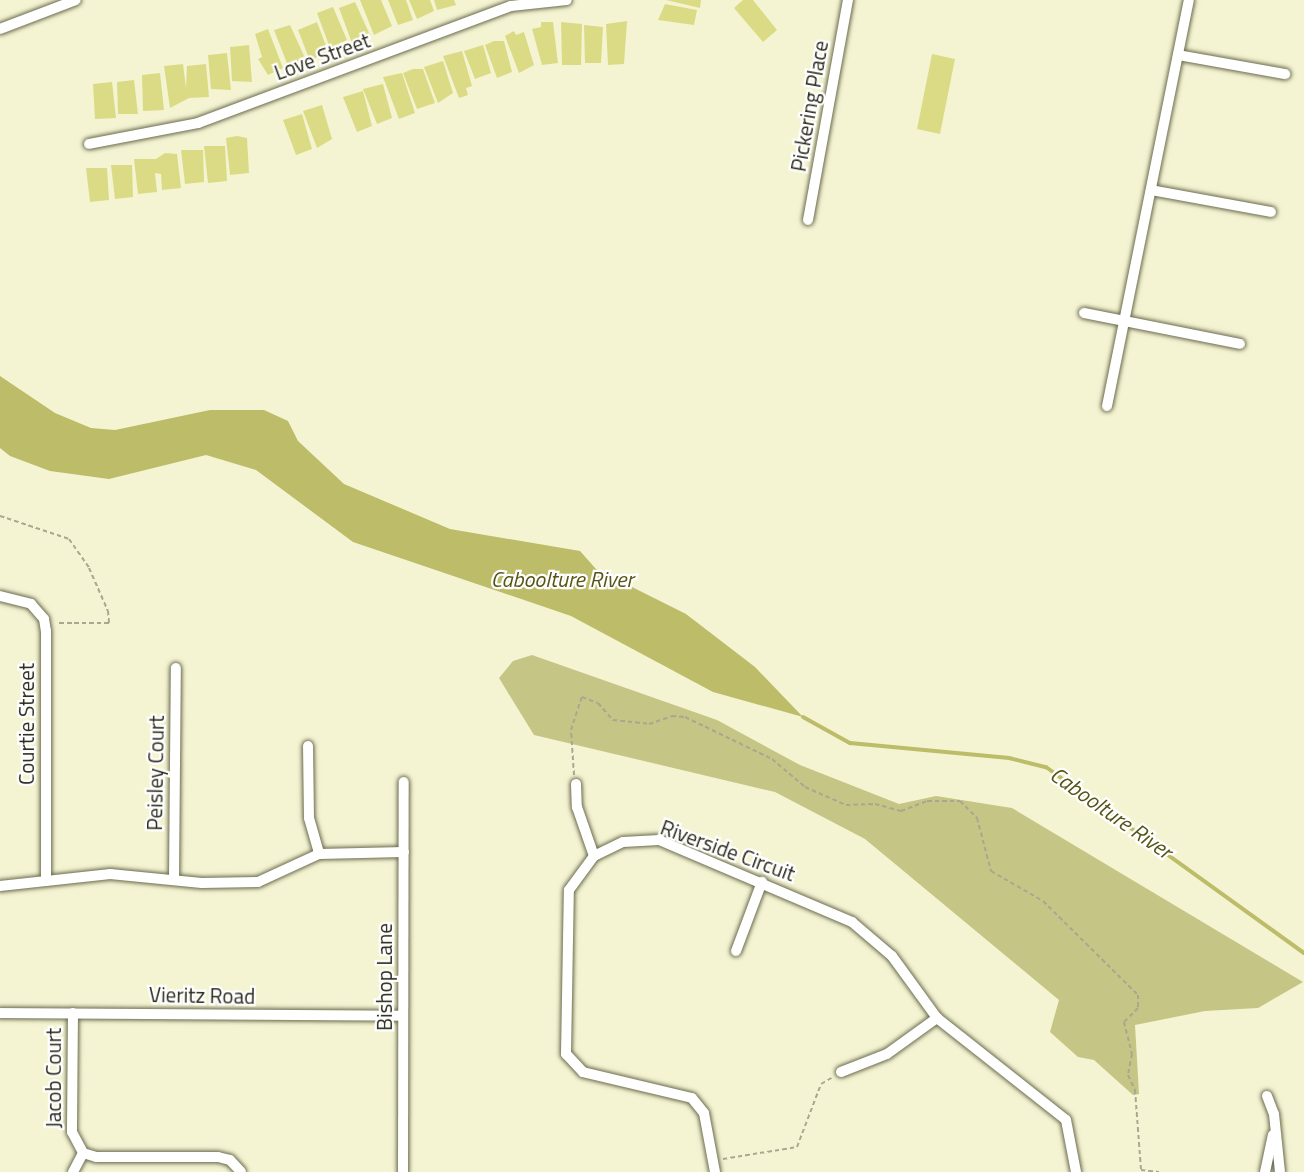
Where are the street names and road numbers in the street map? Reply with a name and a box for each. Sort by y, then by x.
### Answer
street label: Love Street [271,27,373,85]
street label: Pickering Place [785,39,833,173]
street label: Courtie Street [13,663,39,785]
street label: Peisley Court [141,715,169,831]
street label: Riverside Circuit [657,814,799,886]
street label: Bishop Lane [371,923,397,1031]
street label: Vieritz Road [149,981,255,1009]
street label: Jacob Court [40,1028,66,1128]

